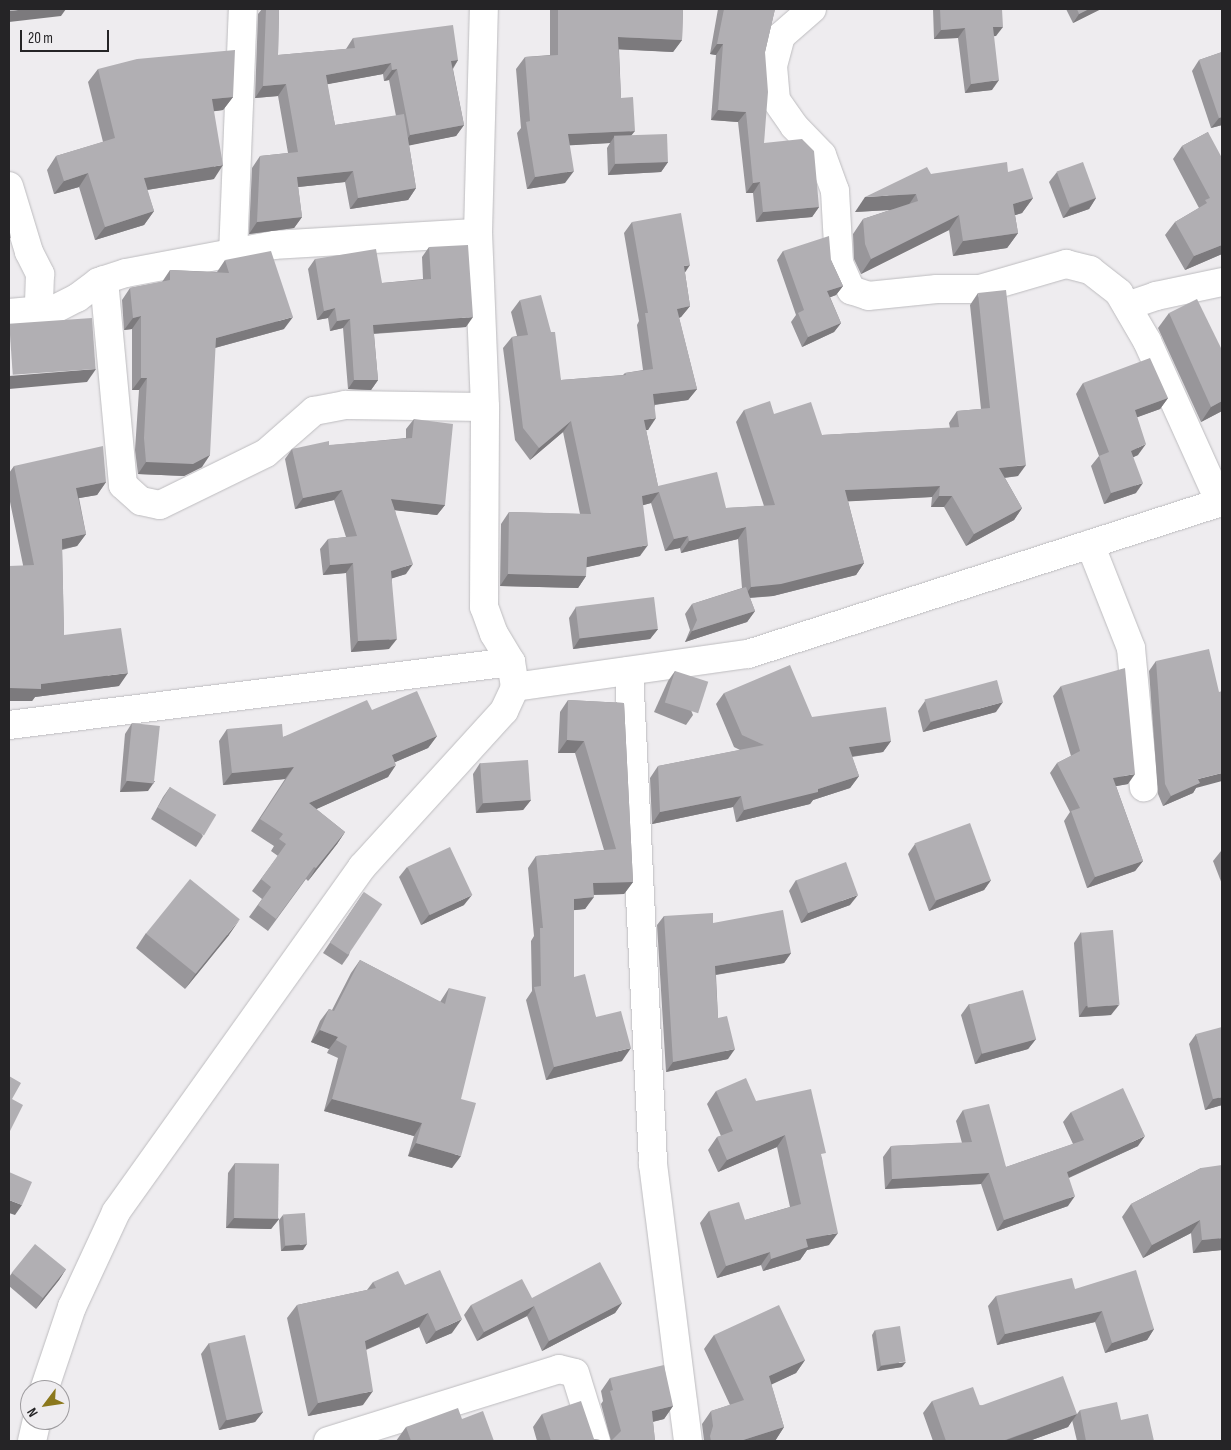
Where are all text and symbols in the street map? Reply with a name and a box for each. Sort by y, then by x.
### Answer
scale bar [22,20,111,52]
text: 20 m [28,29,53,48]
north arrow [20,1380,70,1430]
text: N [23,1405,42,1420]

